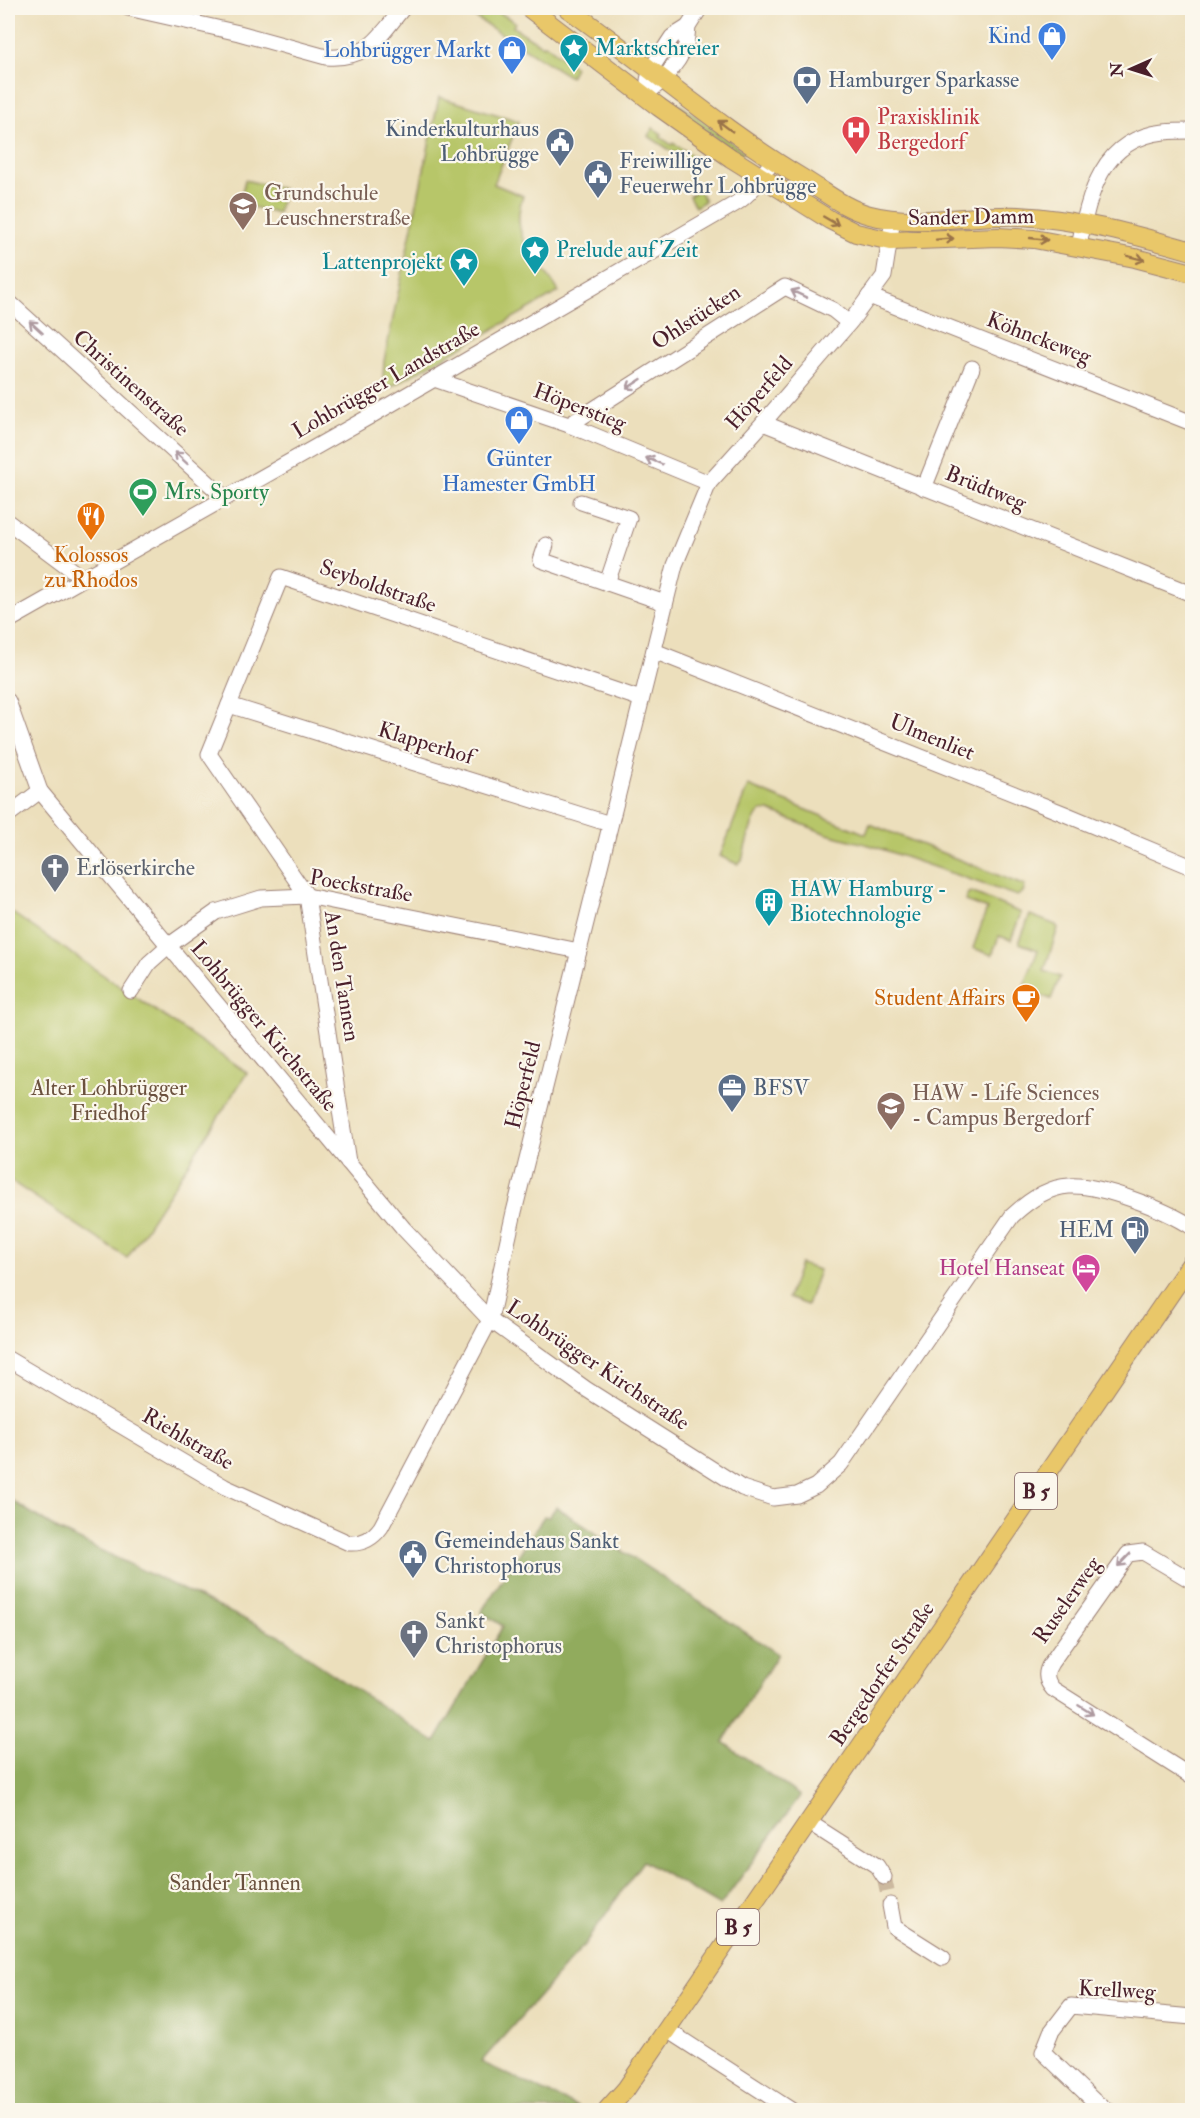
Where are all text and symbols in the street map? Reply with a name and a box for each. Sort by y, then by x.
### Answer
shop icon: Kind [1036,20,1068,62]
place label: Kind [988,22,1031,50]
place icon: Marktschreier [558,32,590,74]
shop icon: Lohbrügger Markt [496,34,528,76]
place label: Marktschreier [595,34,720,62]
place label: Lohbrügger Markt [323,36,491,64]
north arrow [1101,39,1161,99]
text: N [1107,61,1127,78]
bank icon: Hamburger Sparkasse [791,64,823,106]
place label: Hamburger Sparkasse [828,66,1019,95]
place label: Praxisklinik Bergedorf [877,103,980,156]
hospital icon: Praxisklinik Bergedorf [840,114,872,156]
place label: Kinderkulturhaus Lohbrügge [385,115,539,168]
one-way arrow [718,120,734,132]
public building icon: Kinderkulturhaus Lohbrügge [544,126,576,168]
place label: Freiwillige Feuerwehr Lohbrügge [619,147,816,200]
public building icon: Freiwillige Feuerwehr Lohbrügge [582,158,614,200]
place label: Grundschule Leuschnerstraße [264,179,410,232]
school or university icon: Grundschule Leuschnerstraße [227,190,259,232]
street label: Sander Damm [908,202,1034,232]
one-way arrow [822,215,839,227]
place icon: Prelude auf Zeit [519,234,551,276]
one-way arrow [934,234,954,245]
one-way arrow [1028,234,1048,245]
place label: Prelude auf Zeit [556,236,698,264]
place icon: Lattenprojekt [448,246,480,288]
place label: Lattenprojekt [322,248,443,277]
one-way arrow [1126,253,1145,265]
street label: Ohlstücken [646,278,746,356]
one-way arrow [790,287,808,299]
street label: Köhnckeweg [983,305,1096,371]
street label: Lohbrügger Landstraße [287,315,485,445]
one-way arrow [29,320,44,334]
street label: Christinenstraße [67,323,195,443]
street label: Höperfeld [719,350,800,437]
street label: Höperstieg [529,376,632,439]
one-way arrow [626,378,642,390]
shop icon: Günter Hamester GmbH [503,404,535,446]
place label: Günter Hamester GmbH [442,445,596,498]
one-way arrow [174,451,189,465]
one-way arrow [646,455,664,466]
street label: Brüdtweg [941,459,1032,517]
sports icon: Mrs. Sporty [127,476,159,518]
place label: Mrs. Sporty [164,478,269,507]
restaurant icon: Kolossos zu Rhodos [75,500,107,542]
place label: Kolossos zu Rhodos [44,541,138,594]
street label: Seyboldstraße [316,553,440,619]
street label: Ulmenliet [885,707,979,767]
street label: Klapperhof [374,715,480,773]
church icon: Erlöserkirche [39,852,71,894]
place label: Erlöserkirche [76,854,195,882]
street label: Poeckstraße [307,863,415,909]
place label: HAW Hamburg - Biotechnologie [790,875,947,928]
building icon: HAW Hamburg - Biotechnologie [753,886,785,928]
street label: An den Tannen [318,908,366,1043]
street label: Lohbrügger Kirchstraße [184,935,344,1117]
cafe icon: Student Affairs [1010,982,1042,1024]
place label: Student Affairs [874,984,1005,1012]
street label: Höperfeld [499,1038,548,1132]
office icon: BFSV [716,1072,748,1114]
park label: Alter Lohbrügger Friedhof [30,1074,188,1127]
place label: BFSV [753,1074,810,1102]
place label: HAW - Life Sciences - Campus Bergedorf [912,1079,1099,1133]
school or university icon: HAW - Life Sciences - Campus Bergedorf [875,1090,907,1132]
fuel station icon: HEM [1119,1214,1151,1256]
place label: HEM [1059,1216,1114,1244]
hotel icon: Hotel Hanseat [1070,1252,1102,1294]
place label: Hotel Hanseat [939,1254,1065,1282]
street label: Lohbrügger Kirchstraße [501,1293,695,1437]
street label: Riehlstraße [137,1402,239,1476]
road number: B 5 [1015,1473,1057,1509]
place label: Gemeindehaus Sankt Christophorus [434,1527,619,1581]
public building icon: Gemeindehaus Sankt Christophorus [397,1538,429,1580]
street label: Ruselerweg [1027,1550,1108,1649]
one-way arrow [1117,1552,1132,1567]
street label: Bergedorfer Straße [823,1596,941,1752]
place label: Sankt Christophorus [435,1607,562,1661]
church icon: Sankt Christophorus [398,1618,430,1660]
one-way arrow [1077,1704,1094,1716]
park label: Sander Tannen [169,1869,301,1897]
road number: B 5 [717,1909,759,1945]
street label: Krellweg [1078,1974,1157,2006]

